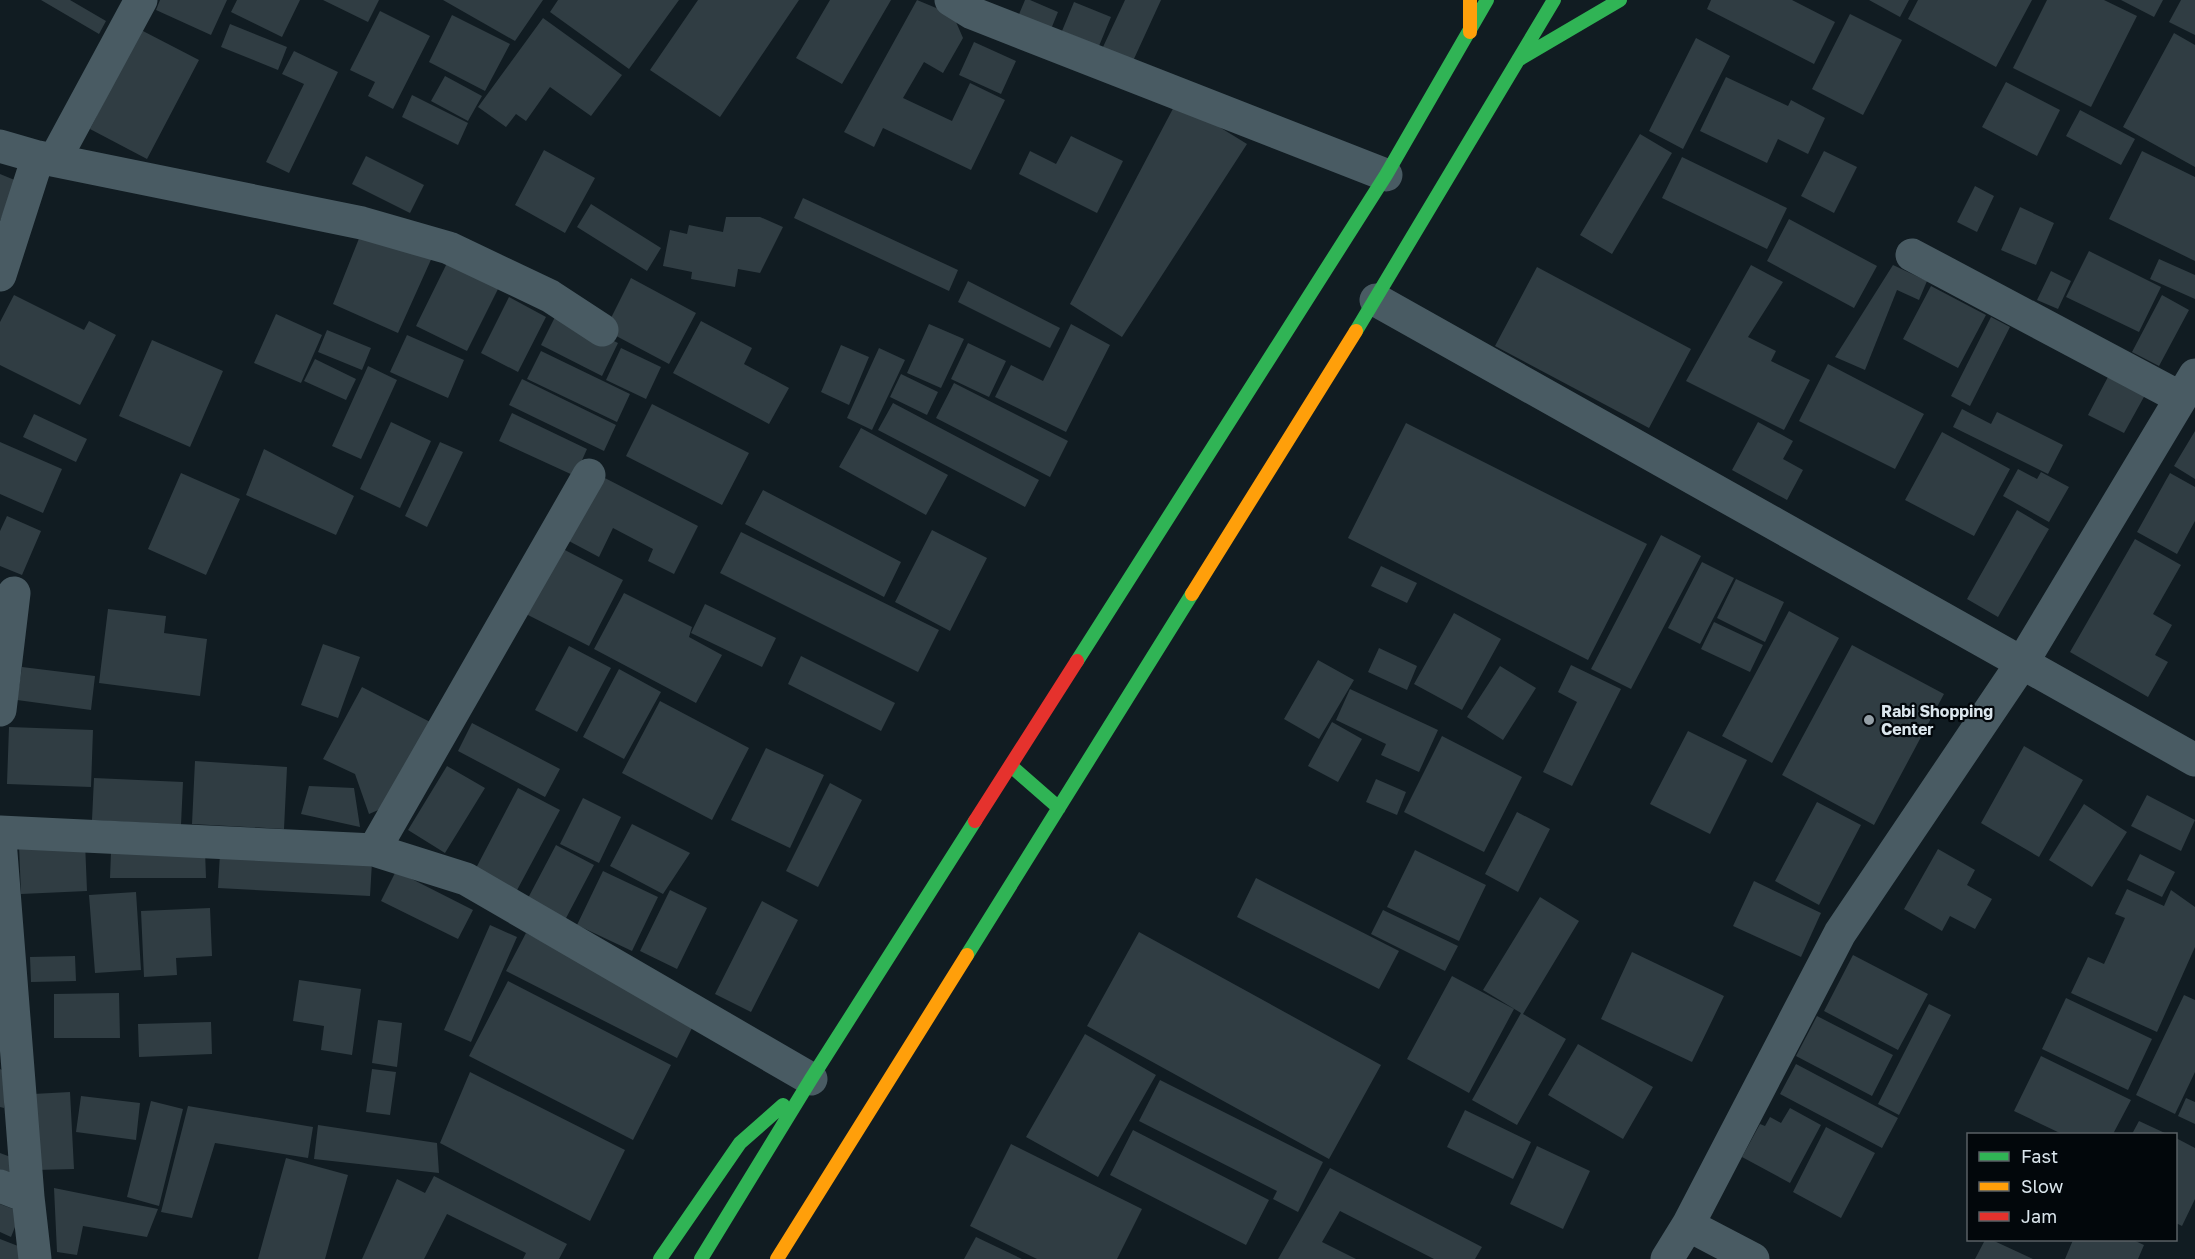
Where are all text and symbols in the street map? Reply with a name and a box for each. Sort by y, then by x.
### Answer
place label: Rabi Shopping Center [1881,701,1993,739]
marker: Rabi Shopping Center [1862,713,1876,727]
legend [1967,1133,2177,1241]
text: Fast [2021,1145,2058,1167]
text: Slow [2021,1175,2064,1197]
text: Jam [2021,1205,2057,1227]

